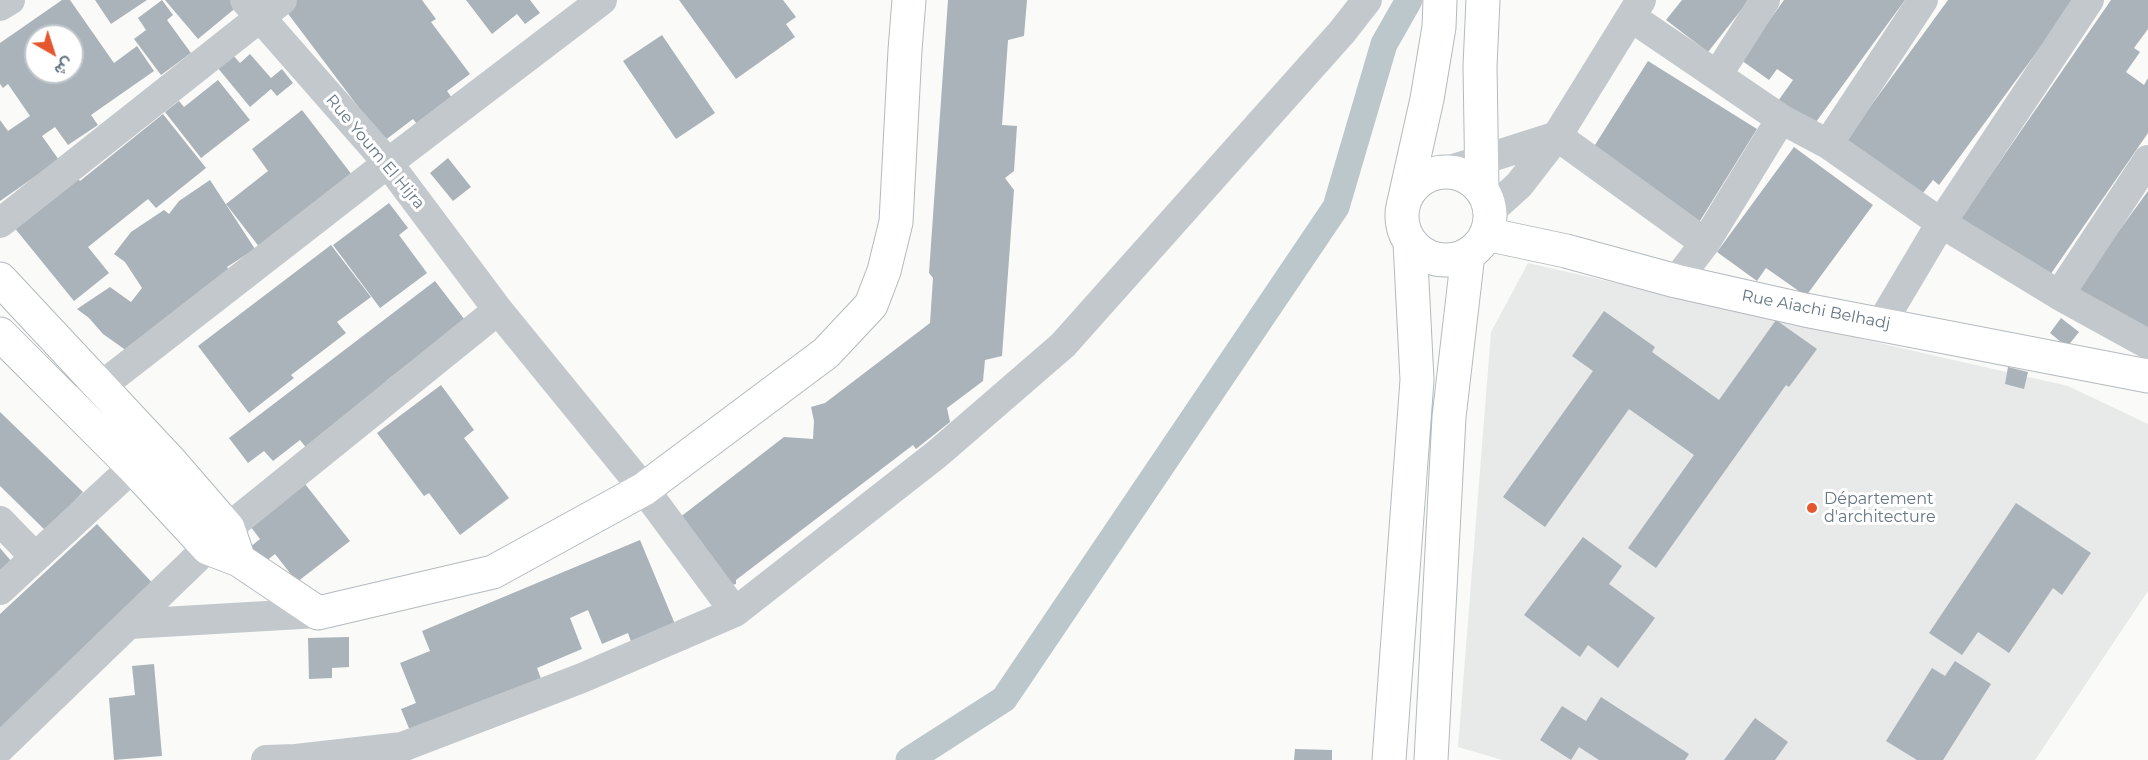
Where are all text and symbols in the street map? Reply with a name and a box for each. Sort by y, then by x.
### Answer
north arrow [24,24,84,84]
text: ش [51,53,78,80]
street label: Rue Youm El Hijra [322,91,428,213]
street label: Rue Aiachi Belhadj [1740,286,1892,334]
place label: Département d'architecture [1824,489,1936,527]
marker: Département d'architecture [1805,501,1819,515]

